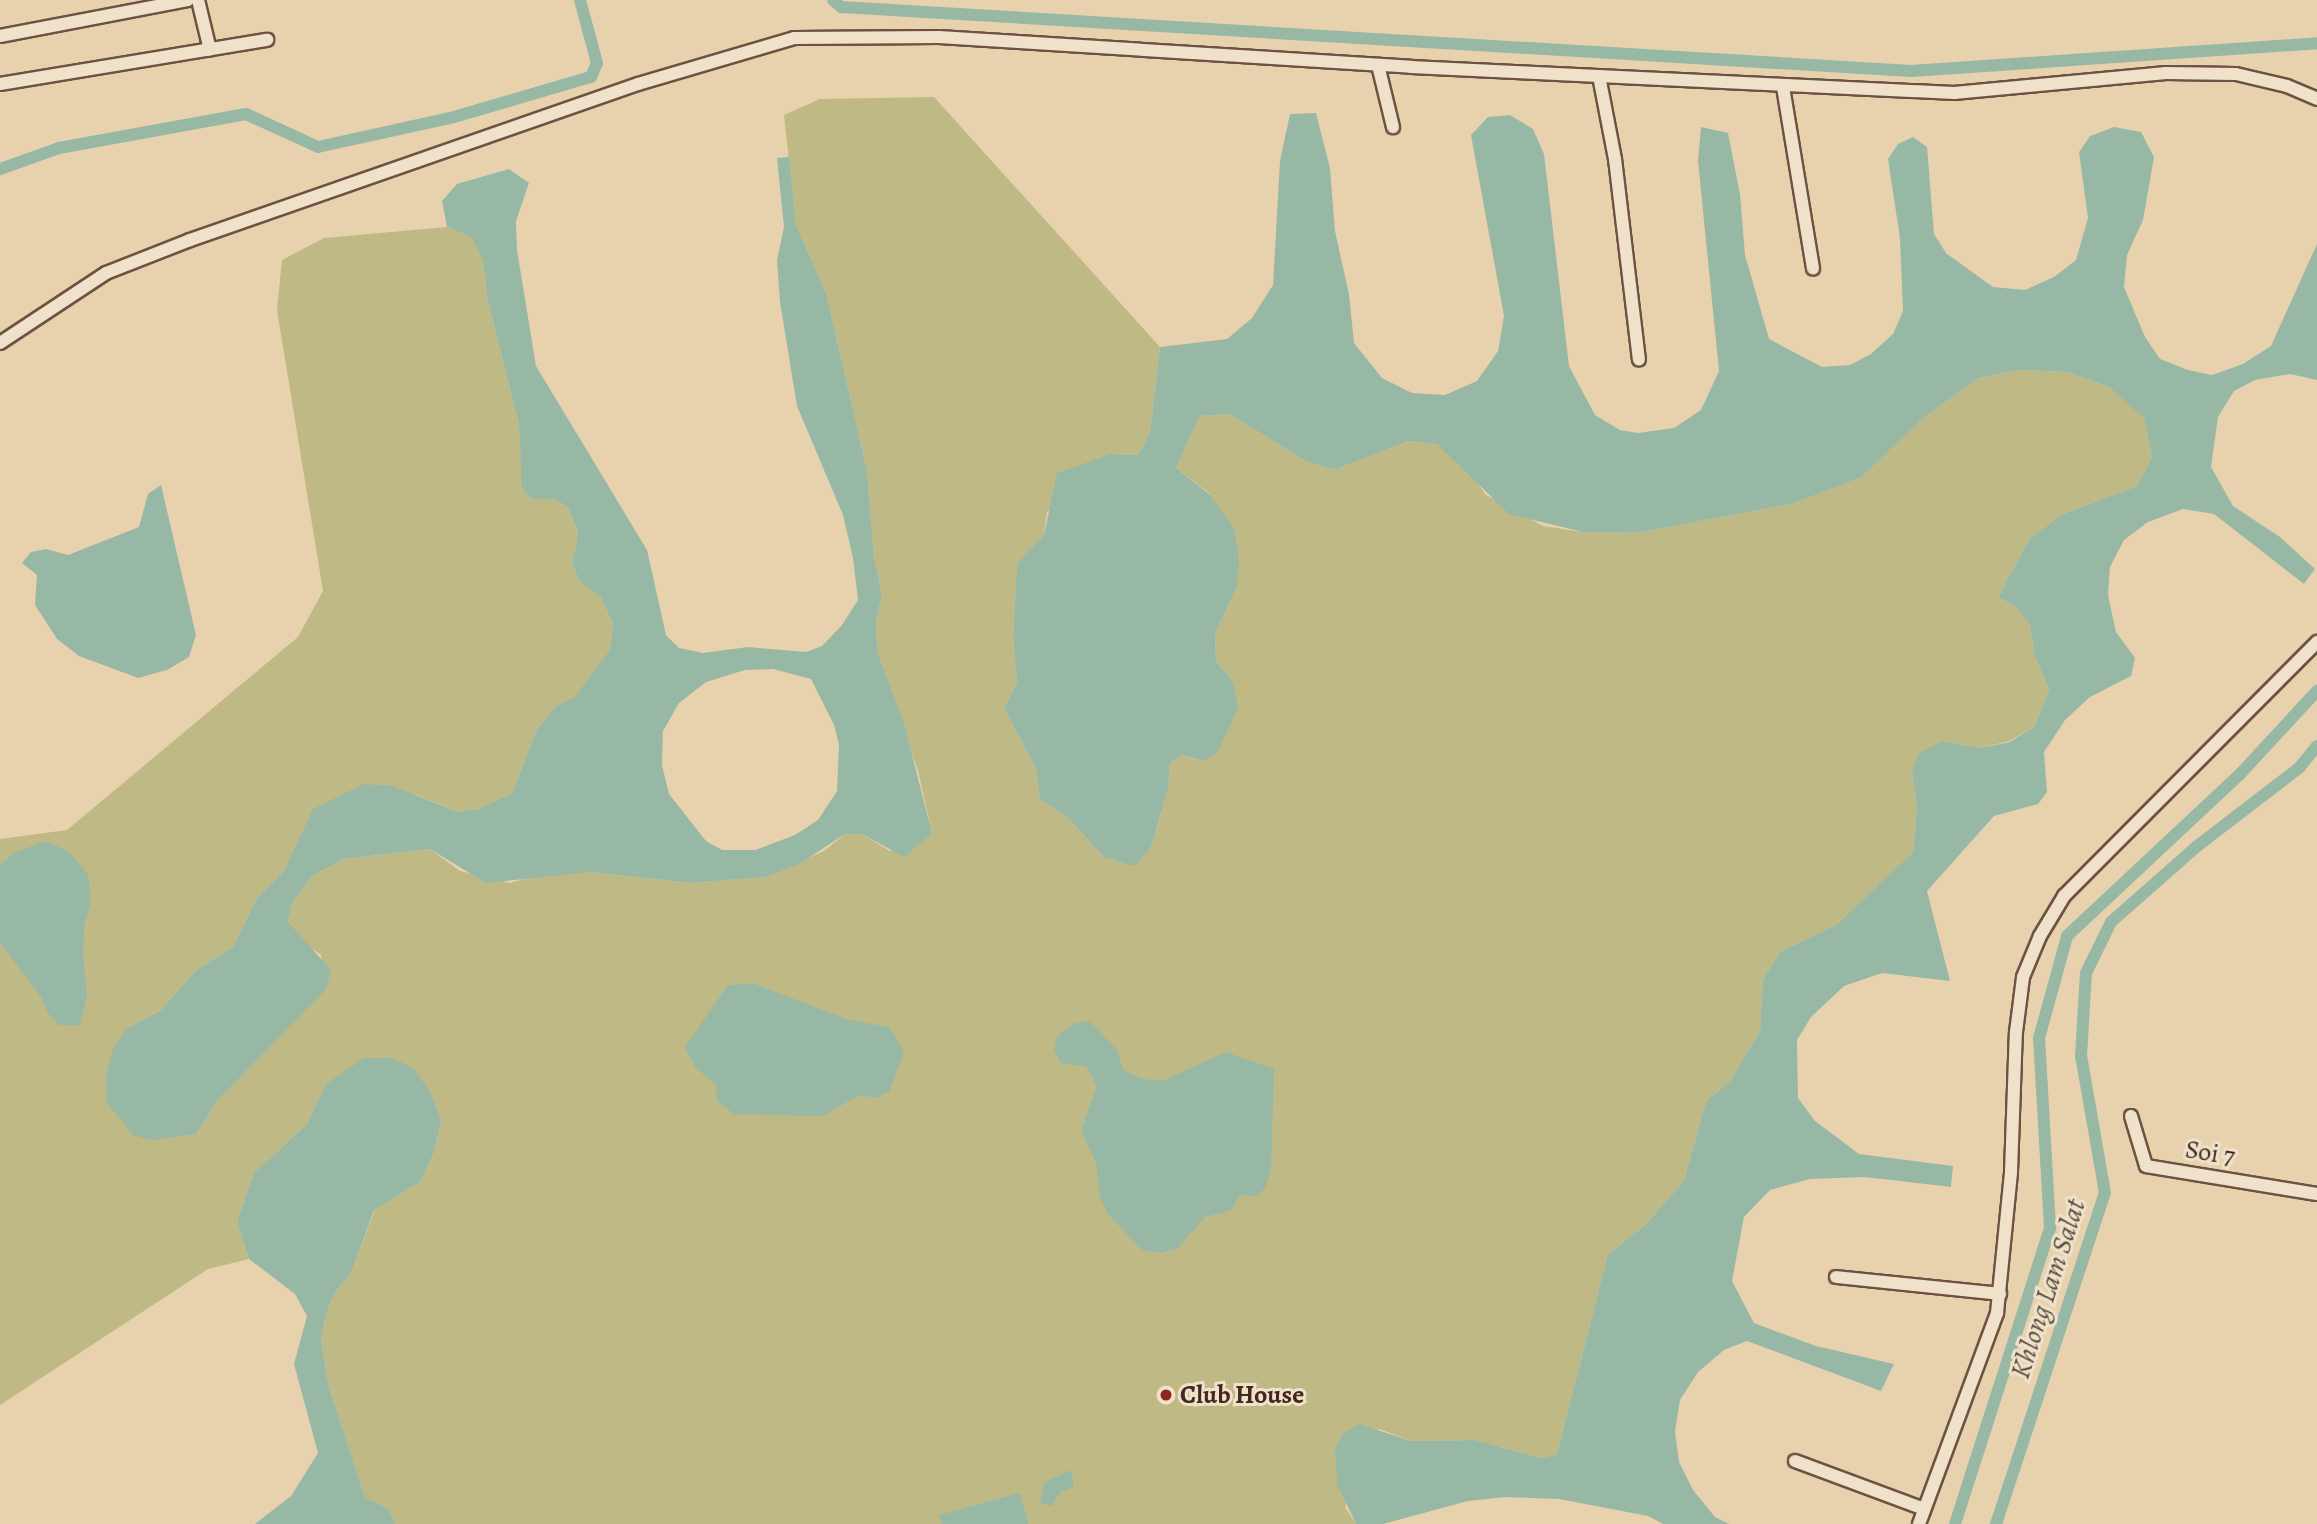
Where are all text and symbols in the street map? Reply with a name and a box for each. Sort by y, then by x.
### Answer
street label: Soi 7 [2183,1134,2237,1172]
water label: Khlong Lam Salat [2003,1195,2093,1383]
place label: Club House [1180,1379,1304,1411]
marker: Club House [1158,1387,1174,1403]

